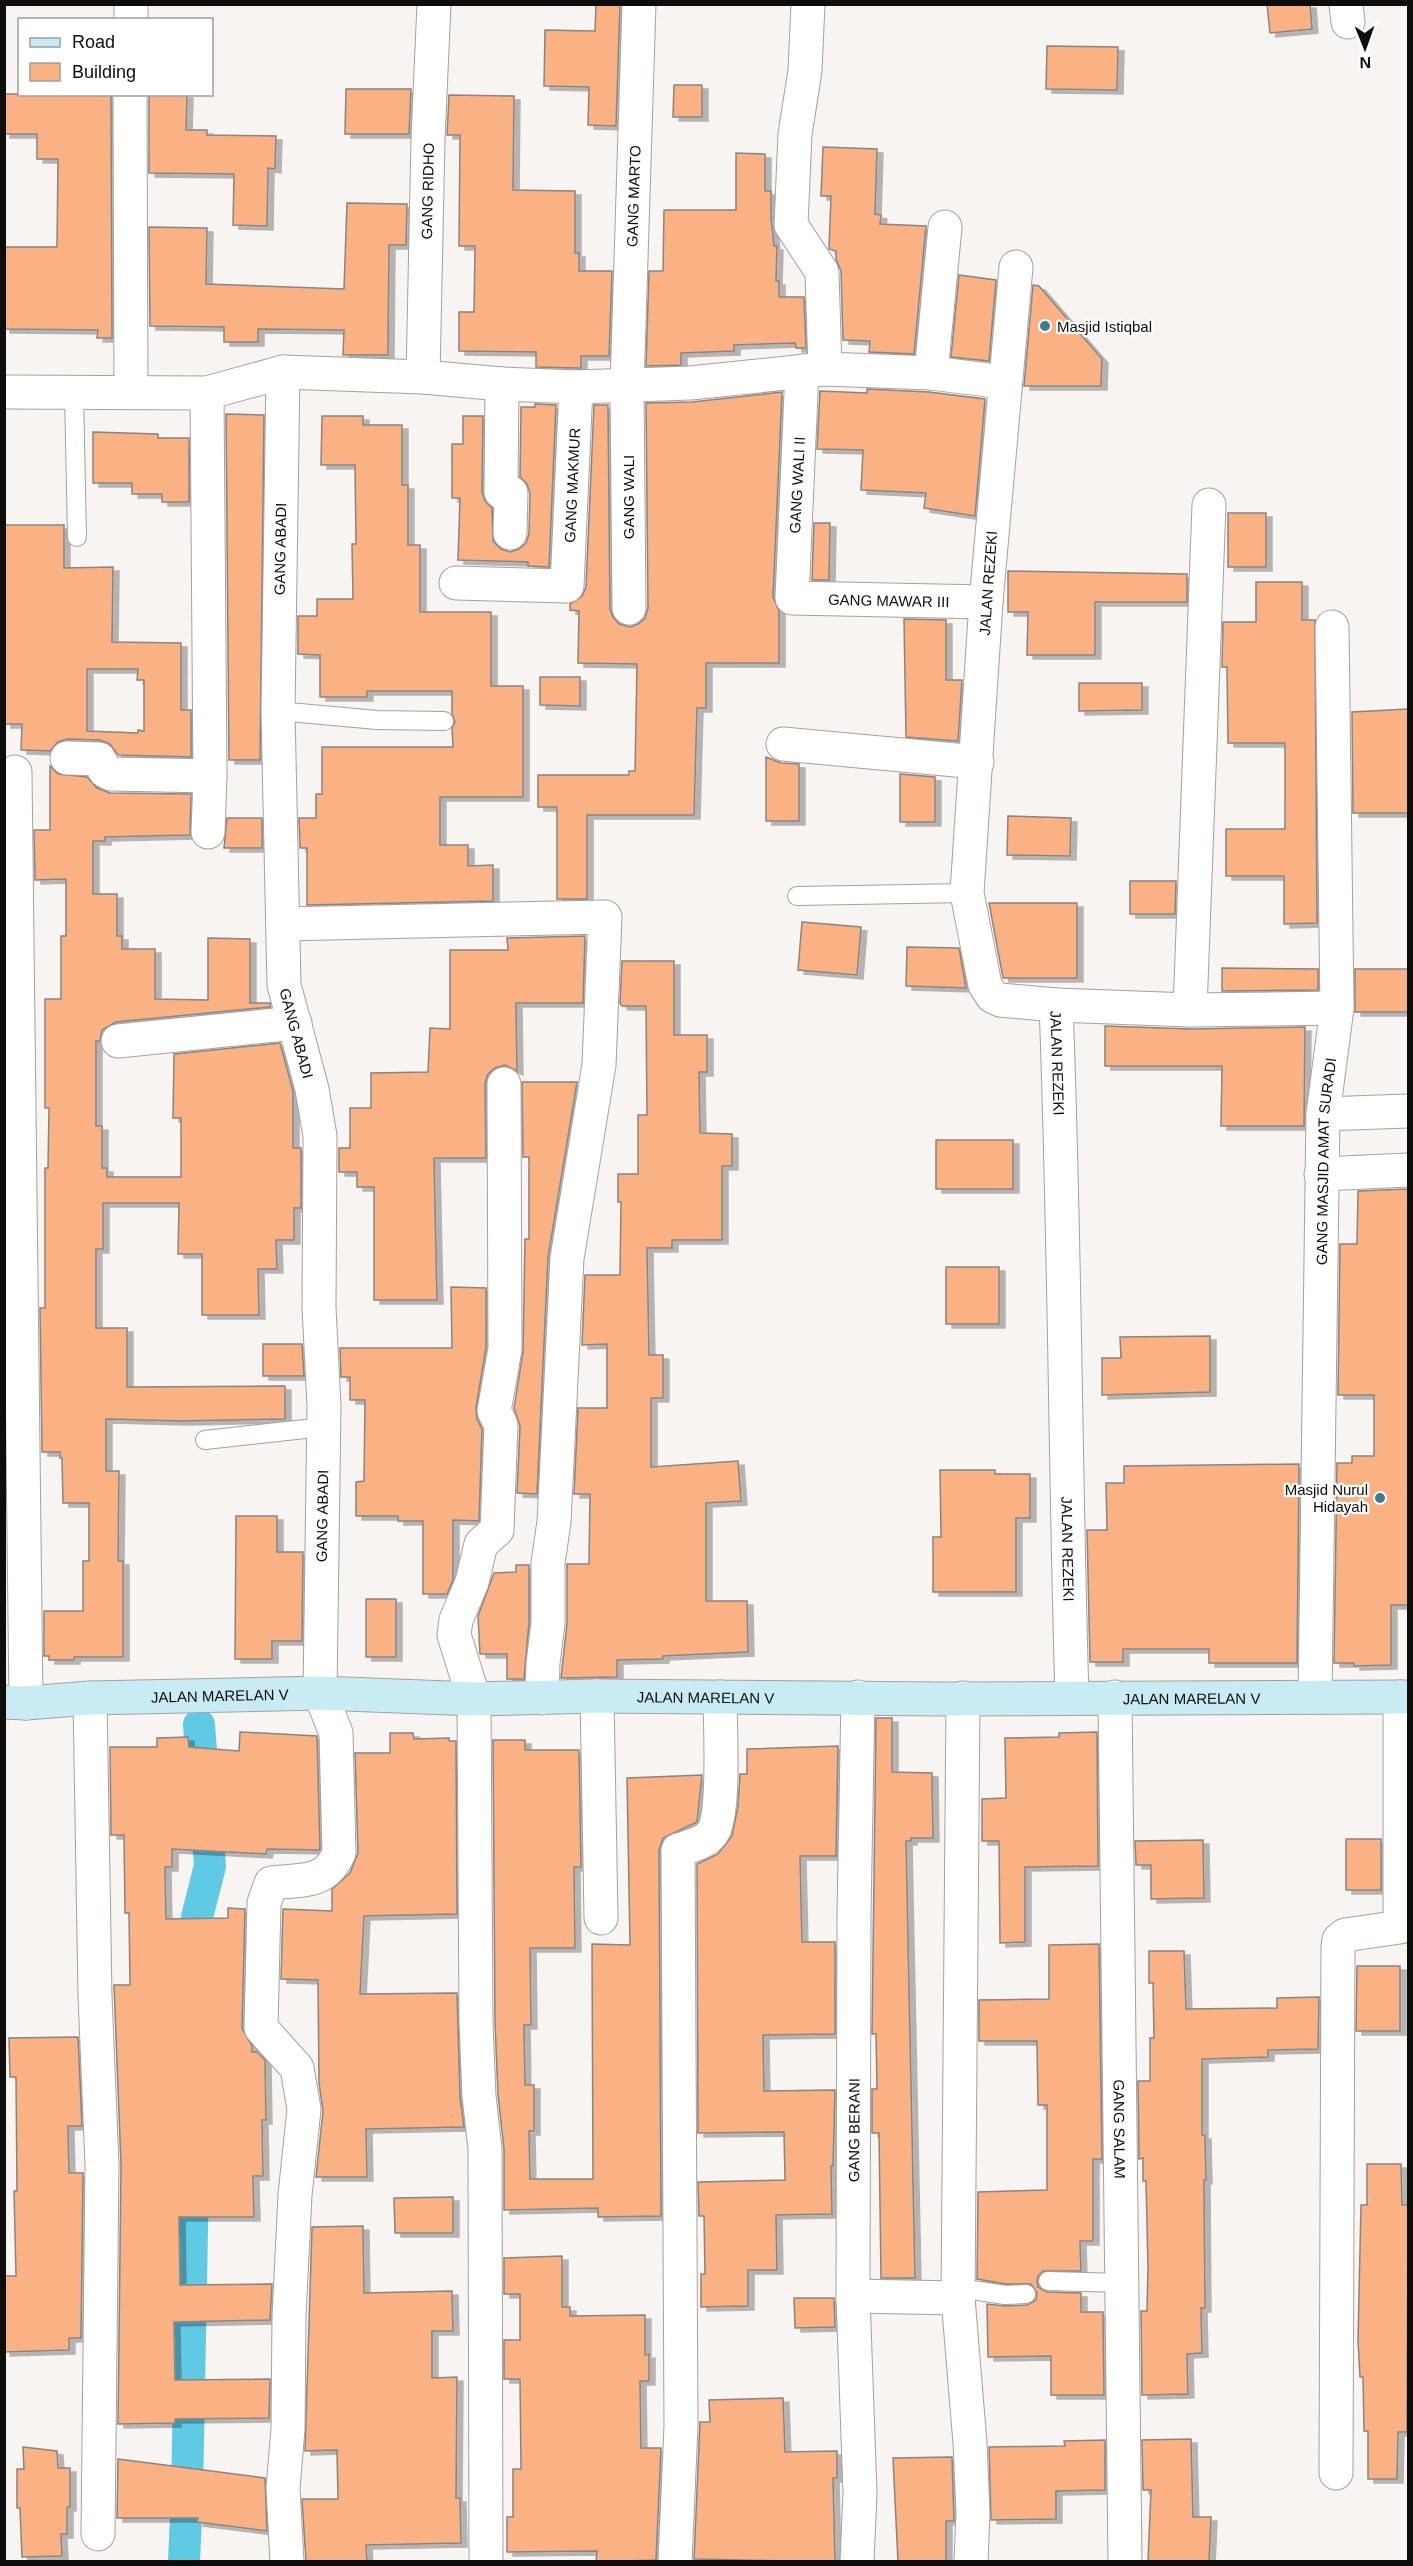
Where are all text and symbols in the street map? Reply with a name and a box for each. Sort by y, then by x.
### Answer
legend [18,18,213,96]
north arrow [1335,18,1395,78]
text: Road [72,32,115,52]
text: N [1359,54,1371,71]
text: Building [72,62,136,82]
street label: GANG RIDHO [417,142,436,240]
street label: GANG MARTO [623,145,643,247]
place label: Masjid Istiqbal [1057,318,1152,335]
marker: Masjid Istiqbal [1038,319,1052,333]
street label: GANG MAKMUR [560,427,583,543]
street label: GANG WALI II [786,436,808,534]
street label: GANG WALI [620,455,637,539]
street label: GANG ABADI [271,503,289,595]
street label: JALAN REZEKI [976,530,1000,636]
street label: GANG MAWAR III [828,590,950,610]
street label: GANG ABADI [277,986,317,1080]
street label: JALAN REZEKI [1048,1010,1068,1116]
street label: GANG MASJID AMAT SURADI [1312,1056,1339,1265]
street label: GANG ABADI [313,1470,331,1562]
place label: Masjid Nurul Hidayah [1285,1481,1368,1515]
marker: Masjid Nurul Hidayah [1373,1491,1387,1505]
street label: JALAN REZEKI [1059,1496,1078,1602]
street label: JALAN MARELAN V [151,1685,289,1705]
street label: JALAN MARELAN V [637,1688,774,1706]
street label: JALAN MARELAN V [1123,1689,1260,1707]
street label: GANG BERANI [845,2078,862,2182]
street label: GANG SALAM [1111,2079,1129,2179]

